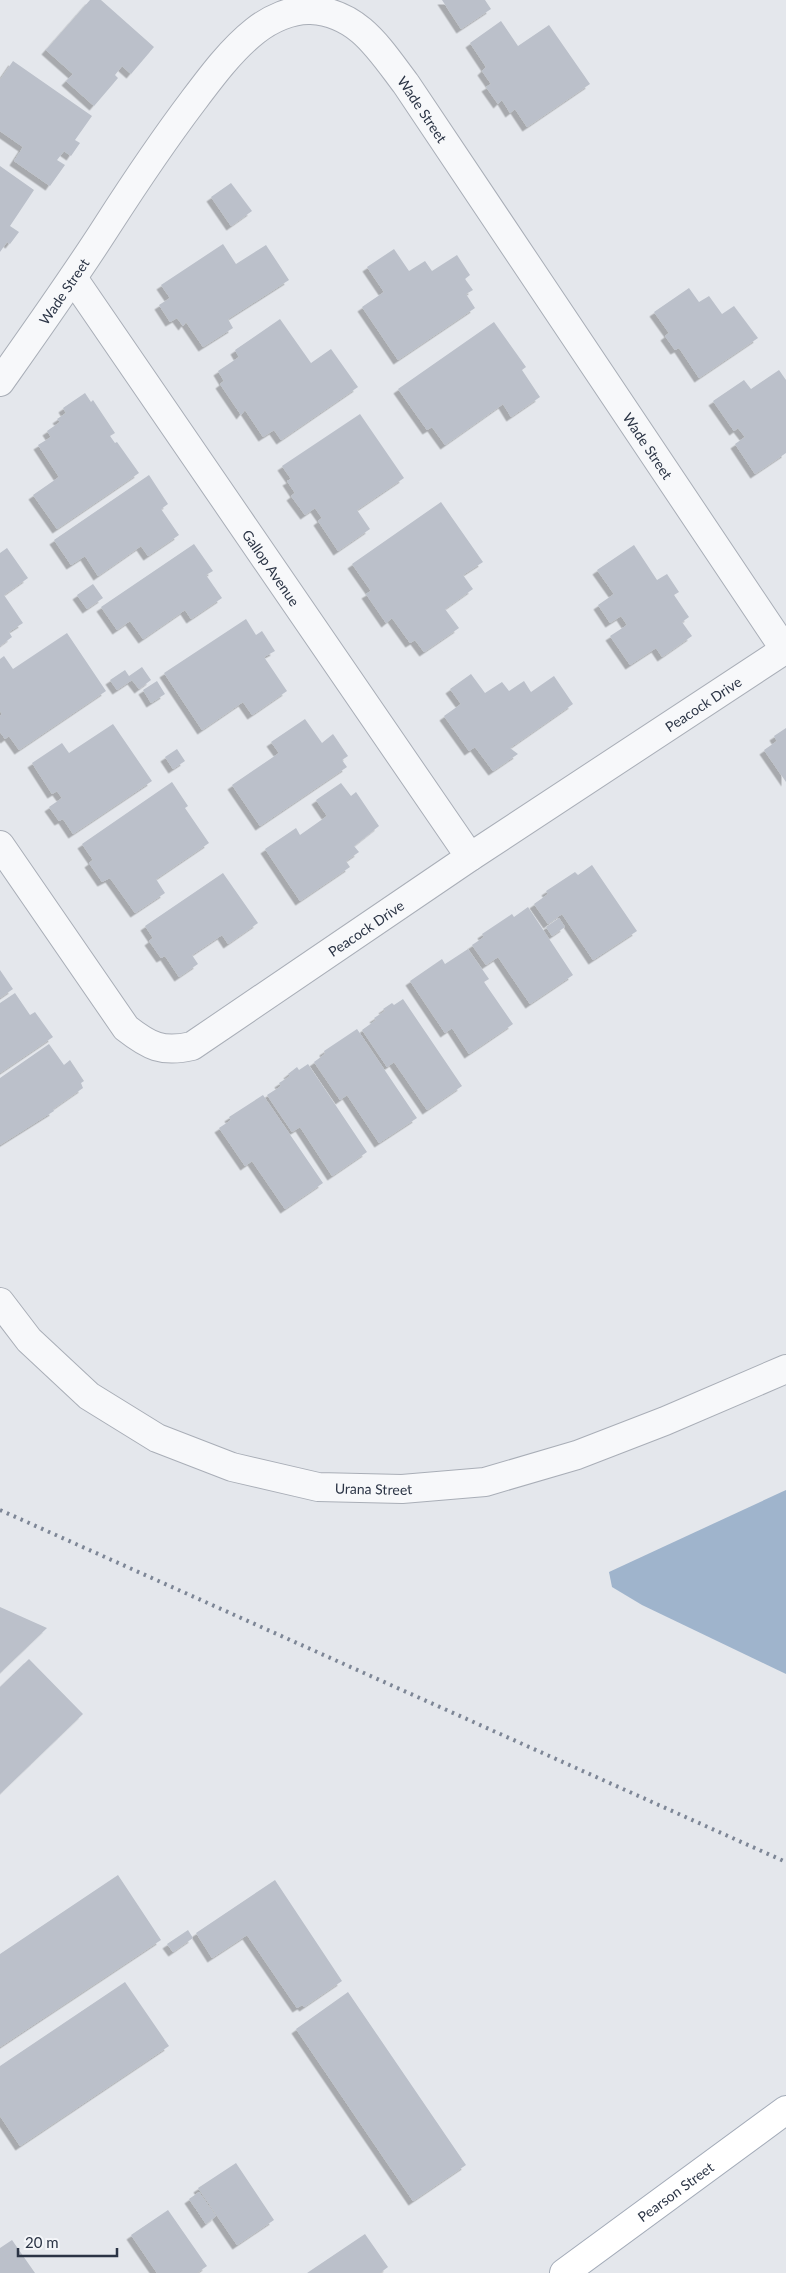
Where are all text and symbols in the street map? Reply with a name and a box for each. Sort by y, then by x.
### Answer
street label: Wade Street [394,72,451,146]
street label: Wade Street [35,255,92,327]
street label: Wade Street [620,409,676,482]
street label: Gallop Avenue [239,526,304,609]
street label: Peacock Drive [662,672,744,735]
street label: Peacock Drive [325,896,407,960]
street label: Urana Street [335,1479,413,1498]
street label: Pearson Street [634,2158,716,2225]
scale bar [18,2226,116,2258]
text: 20 m [25,2233,59,2251]

